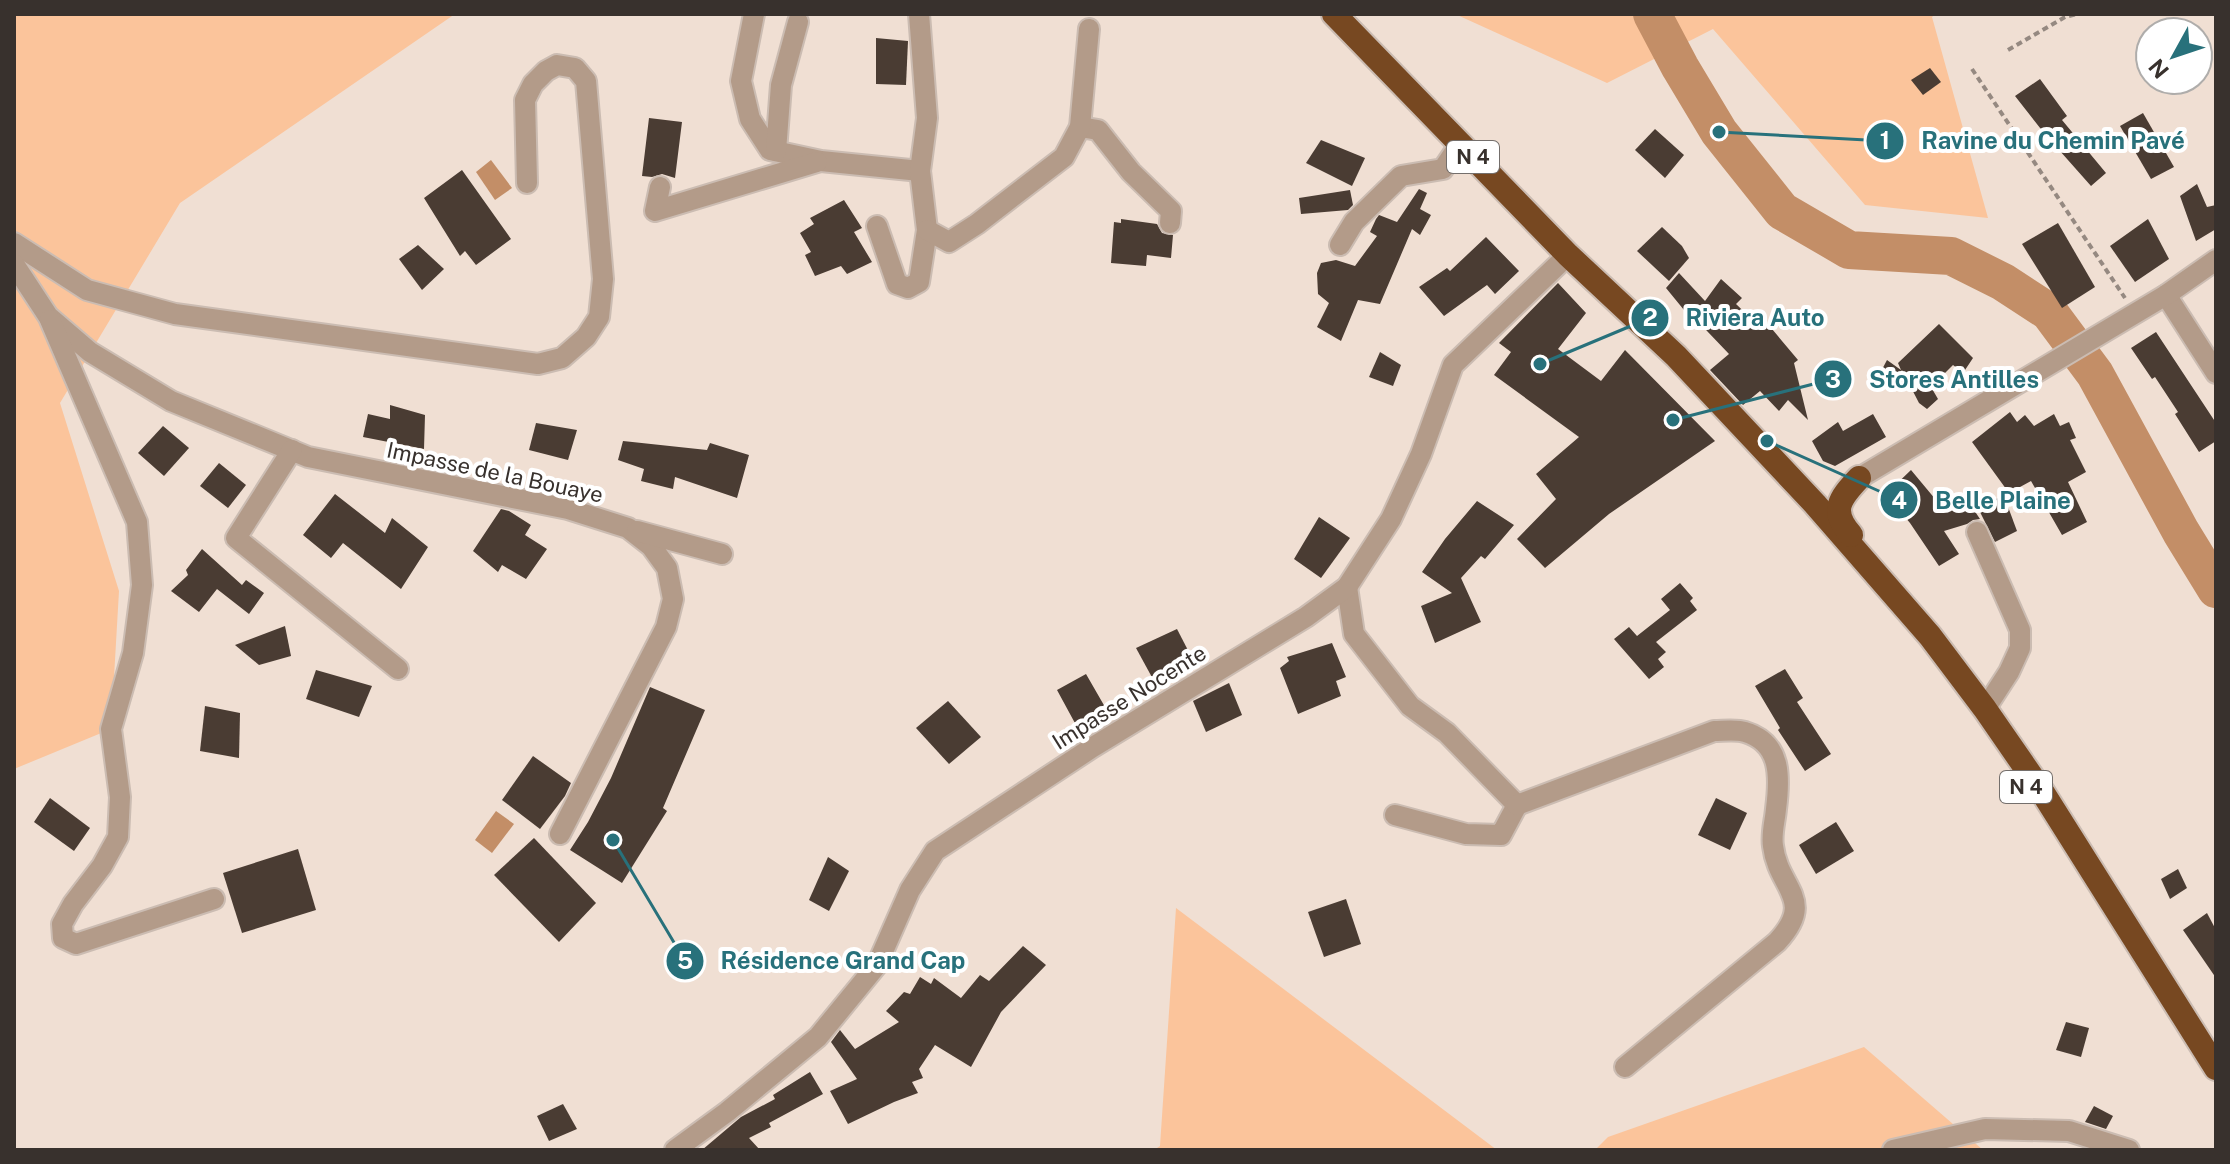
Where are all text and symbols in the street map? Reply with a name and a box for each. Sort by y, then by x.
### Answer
north arrow [2134,16,2214,96]
text: N [2143,54,2174,84]
callout: Ravine du Chemin Pavé [1865,117,2201,165]
text: 1 [1880,126,1890,154]
text: Ravine du Chemin Pavé [1921,126,2185,154]
road number: N 4 [1447,141,1499,173]
callout: Riviera Auto [1630,294,1841,342]
text: 2 [1642,303,1658,331]
text: Riviera Auto [1685,303,1825,331]
callout: Stores Antilles [1813,355,2055,403]
text: 3 [1825,365,1841,393]
text: Stores Antilles [1869,365,2039,393]
street label: Impasse de la Bouaye [384,436,606,508]
callout: Belle Plaine [1879,476,2087,524]
text: 4 [1891,486,1907,514]
text: Belle Plaine [1935,486,2071,514]
street label: Impasse Nocente [1047,639,1211,755]
road number: N 4 [2000,771,2052,803]
callout: Résidence Grand Cap [665,937,981,985]
text: 5 [677,946,693,974]
text: Résidence Grand Cap [721,946,965,974]

